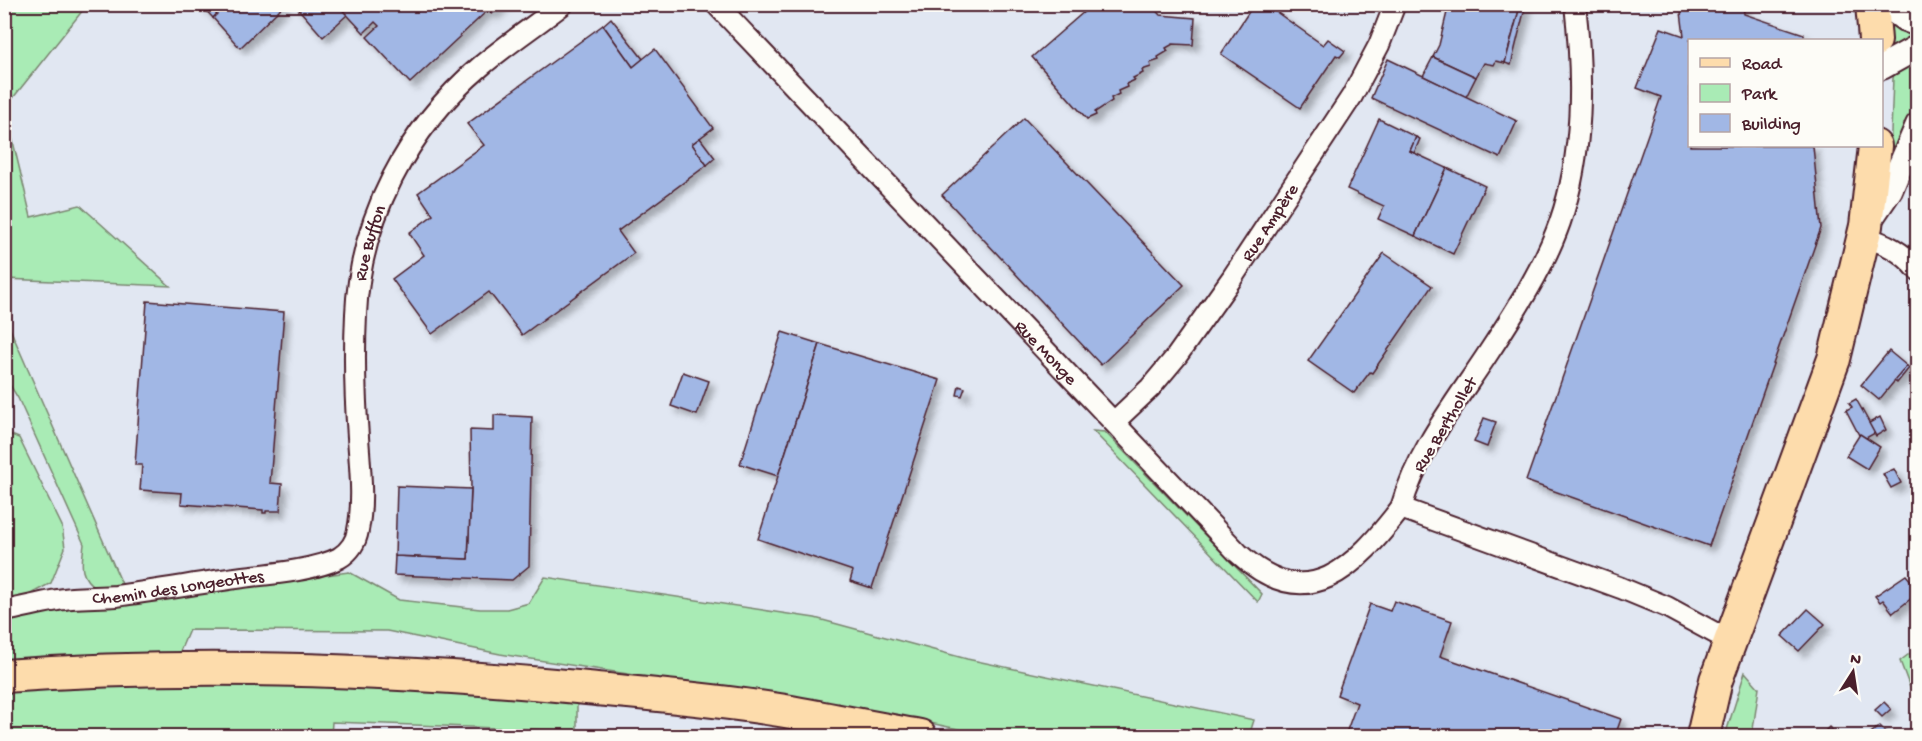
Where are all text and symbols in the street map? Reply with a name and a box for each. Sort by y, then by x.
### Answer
legend [1688,39,1883,147]
text: Road [1742,55,1783,76]
text: Park [1741,85,1778,106]
text: Building [1741,115,1801,136]
street label: Rue Ampère [1238,180,1305,266]
street label: Rue Buffon [351,202,392,283]
street label: Rue Monge [1009,317,1081,391]
street label: Rue Berthollet [1410,373,1484,477]
street label: Chemin des Longeottes [92,567,266,610]
north arrow [1823,642,1883,702]
text: N [1848,650,1863,671]

